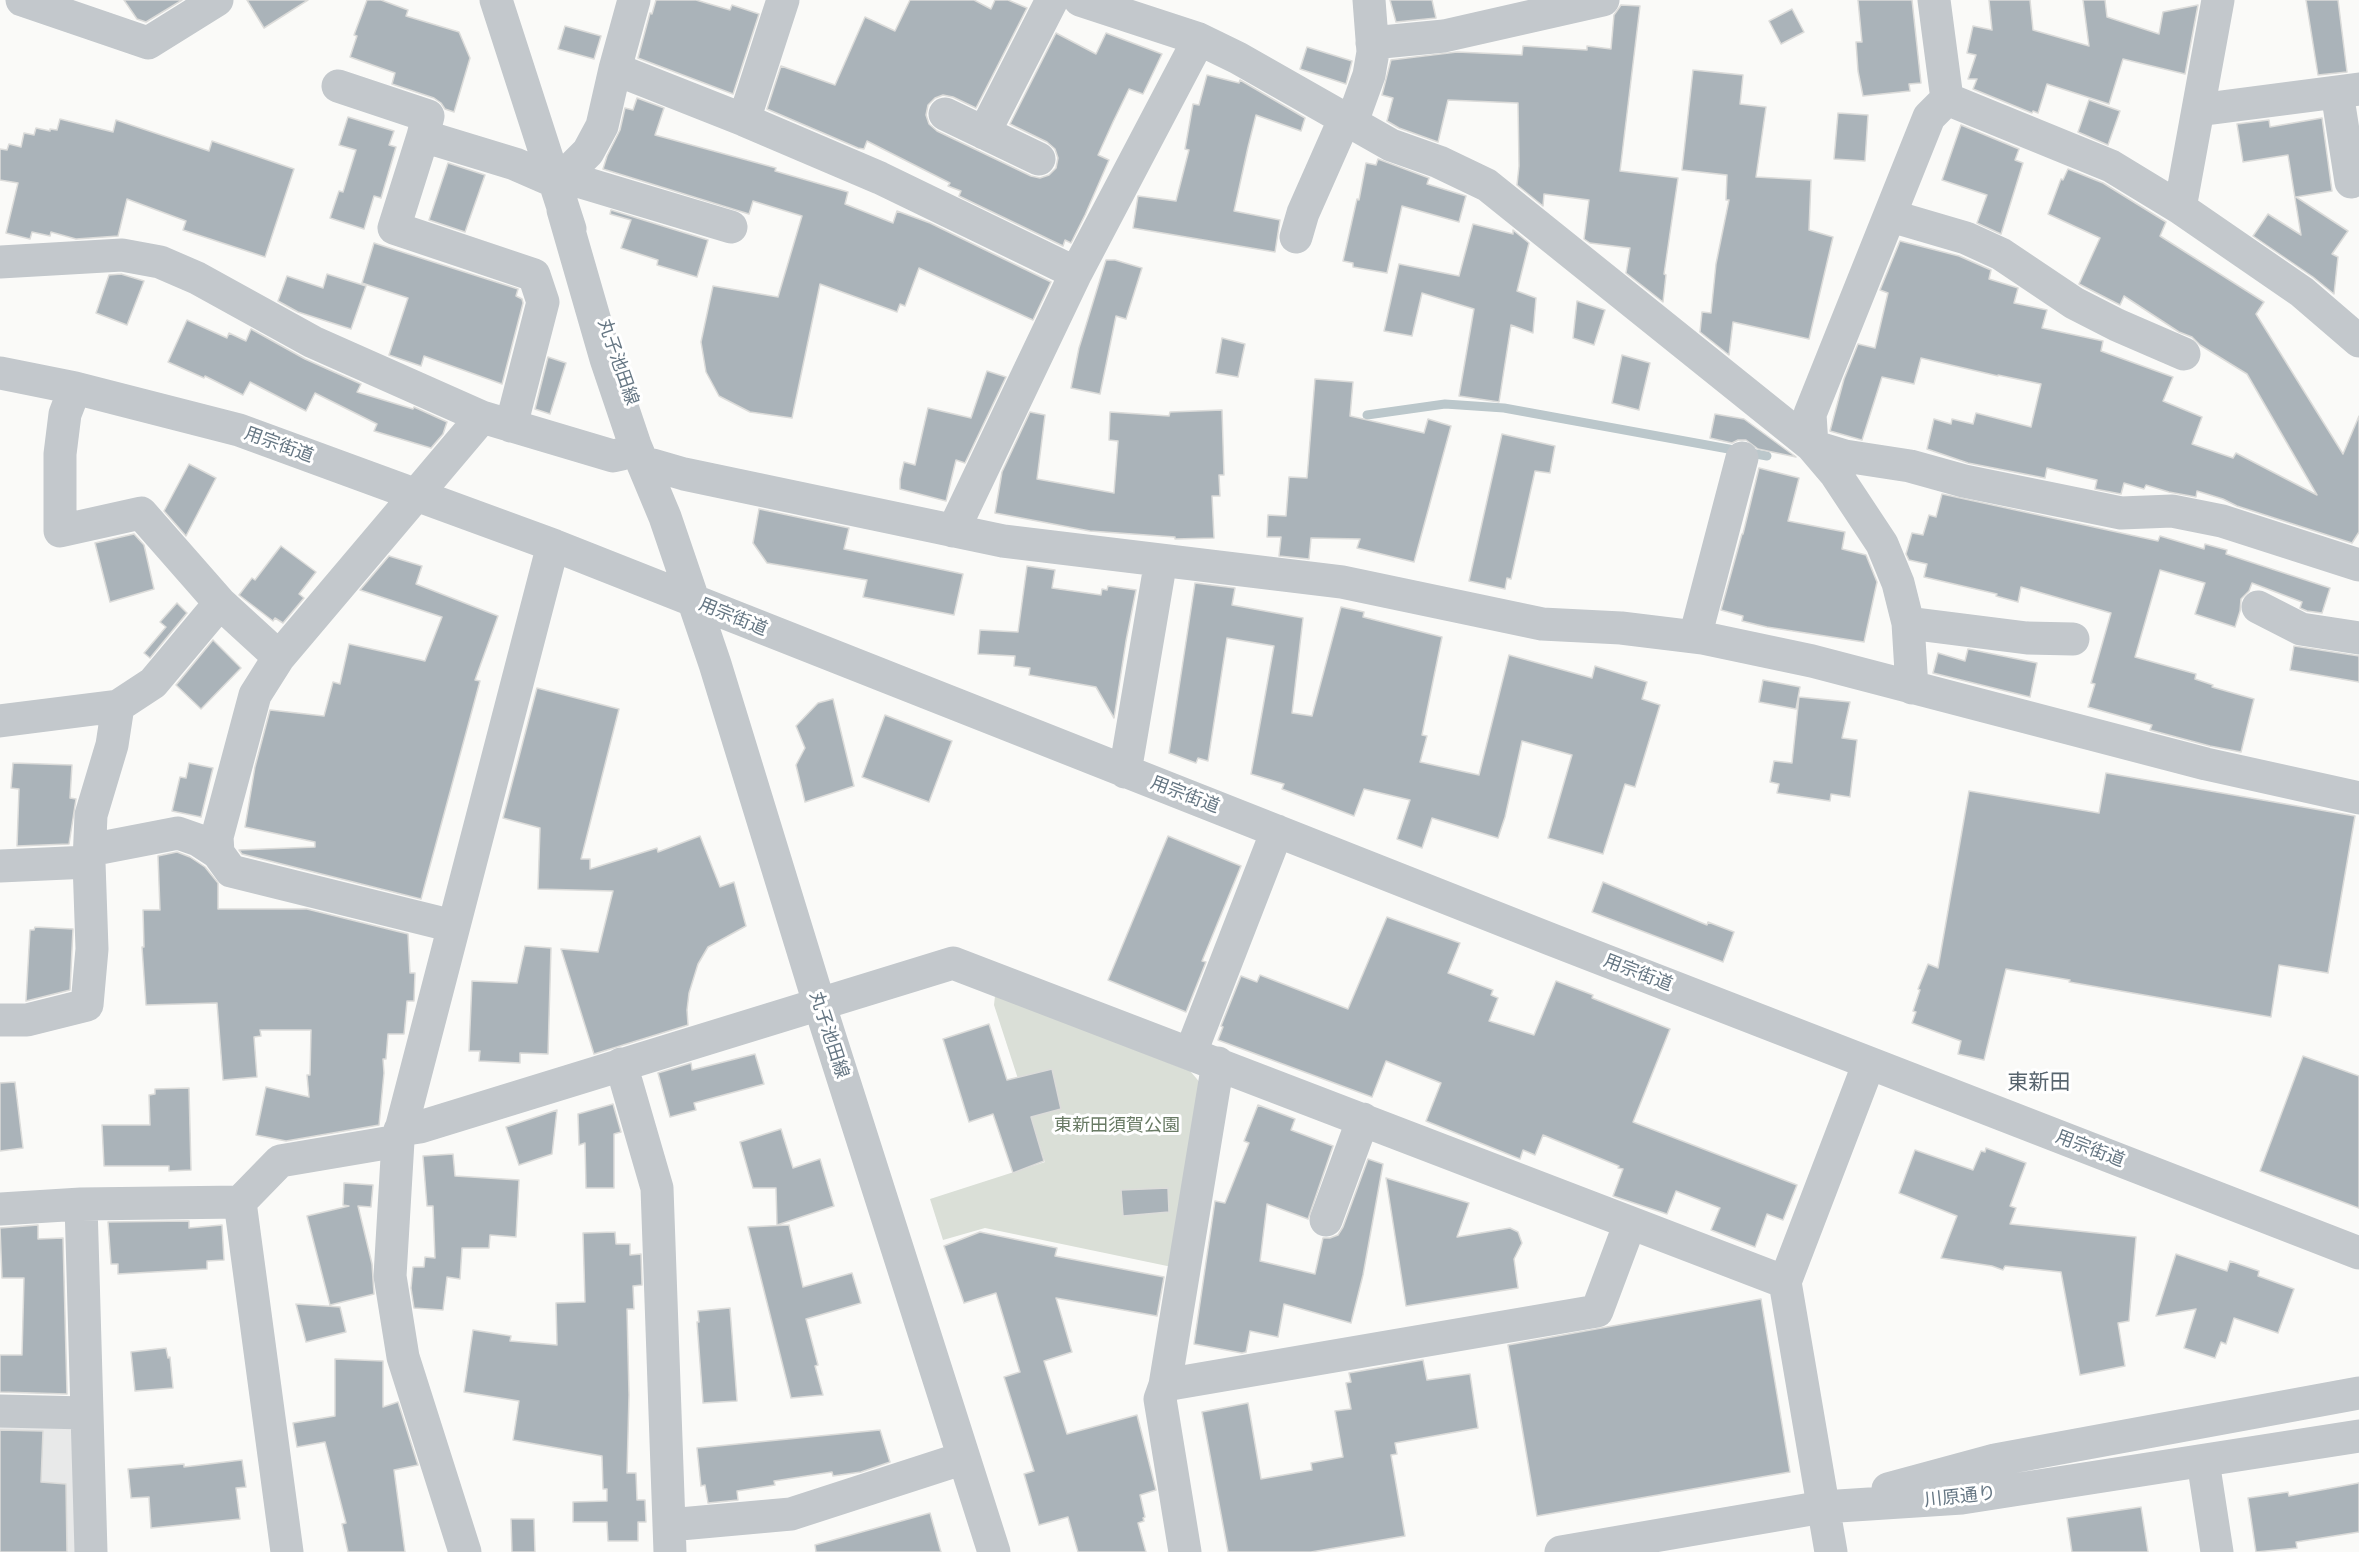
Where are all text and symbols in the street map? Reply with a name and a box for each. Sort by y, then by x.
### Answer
street label: 丸子池田線 [593,316,643,408]
street label: 用宗街道 [241,423,317,467]
street label: 用宗街道 [696,594,770,640]
street label: 用宗街道 [1148,772,1222,818]
street label: 用宗街道 [1601,950,1675,996]
street label: 丸子池田線 [805,989,853,1081]
district label: 東新田 [2008,1070,2070,1096]
park label: 東新田須賀公園 [1054,1115,1180,1137]
street label: 用宗街道 [2053,1126,2127,1172]
street label: 川原通り [1923,1482,1997,1512]

